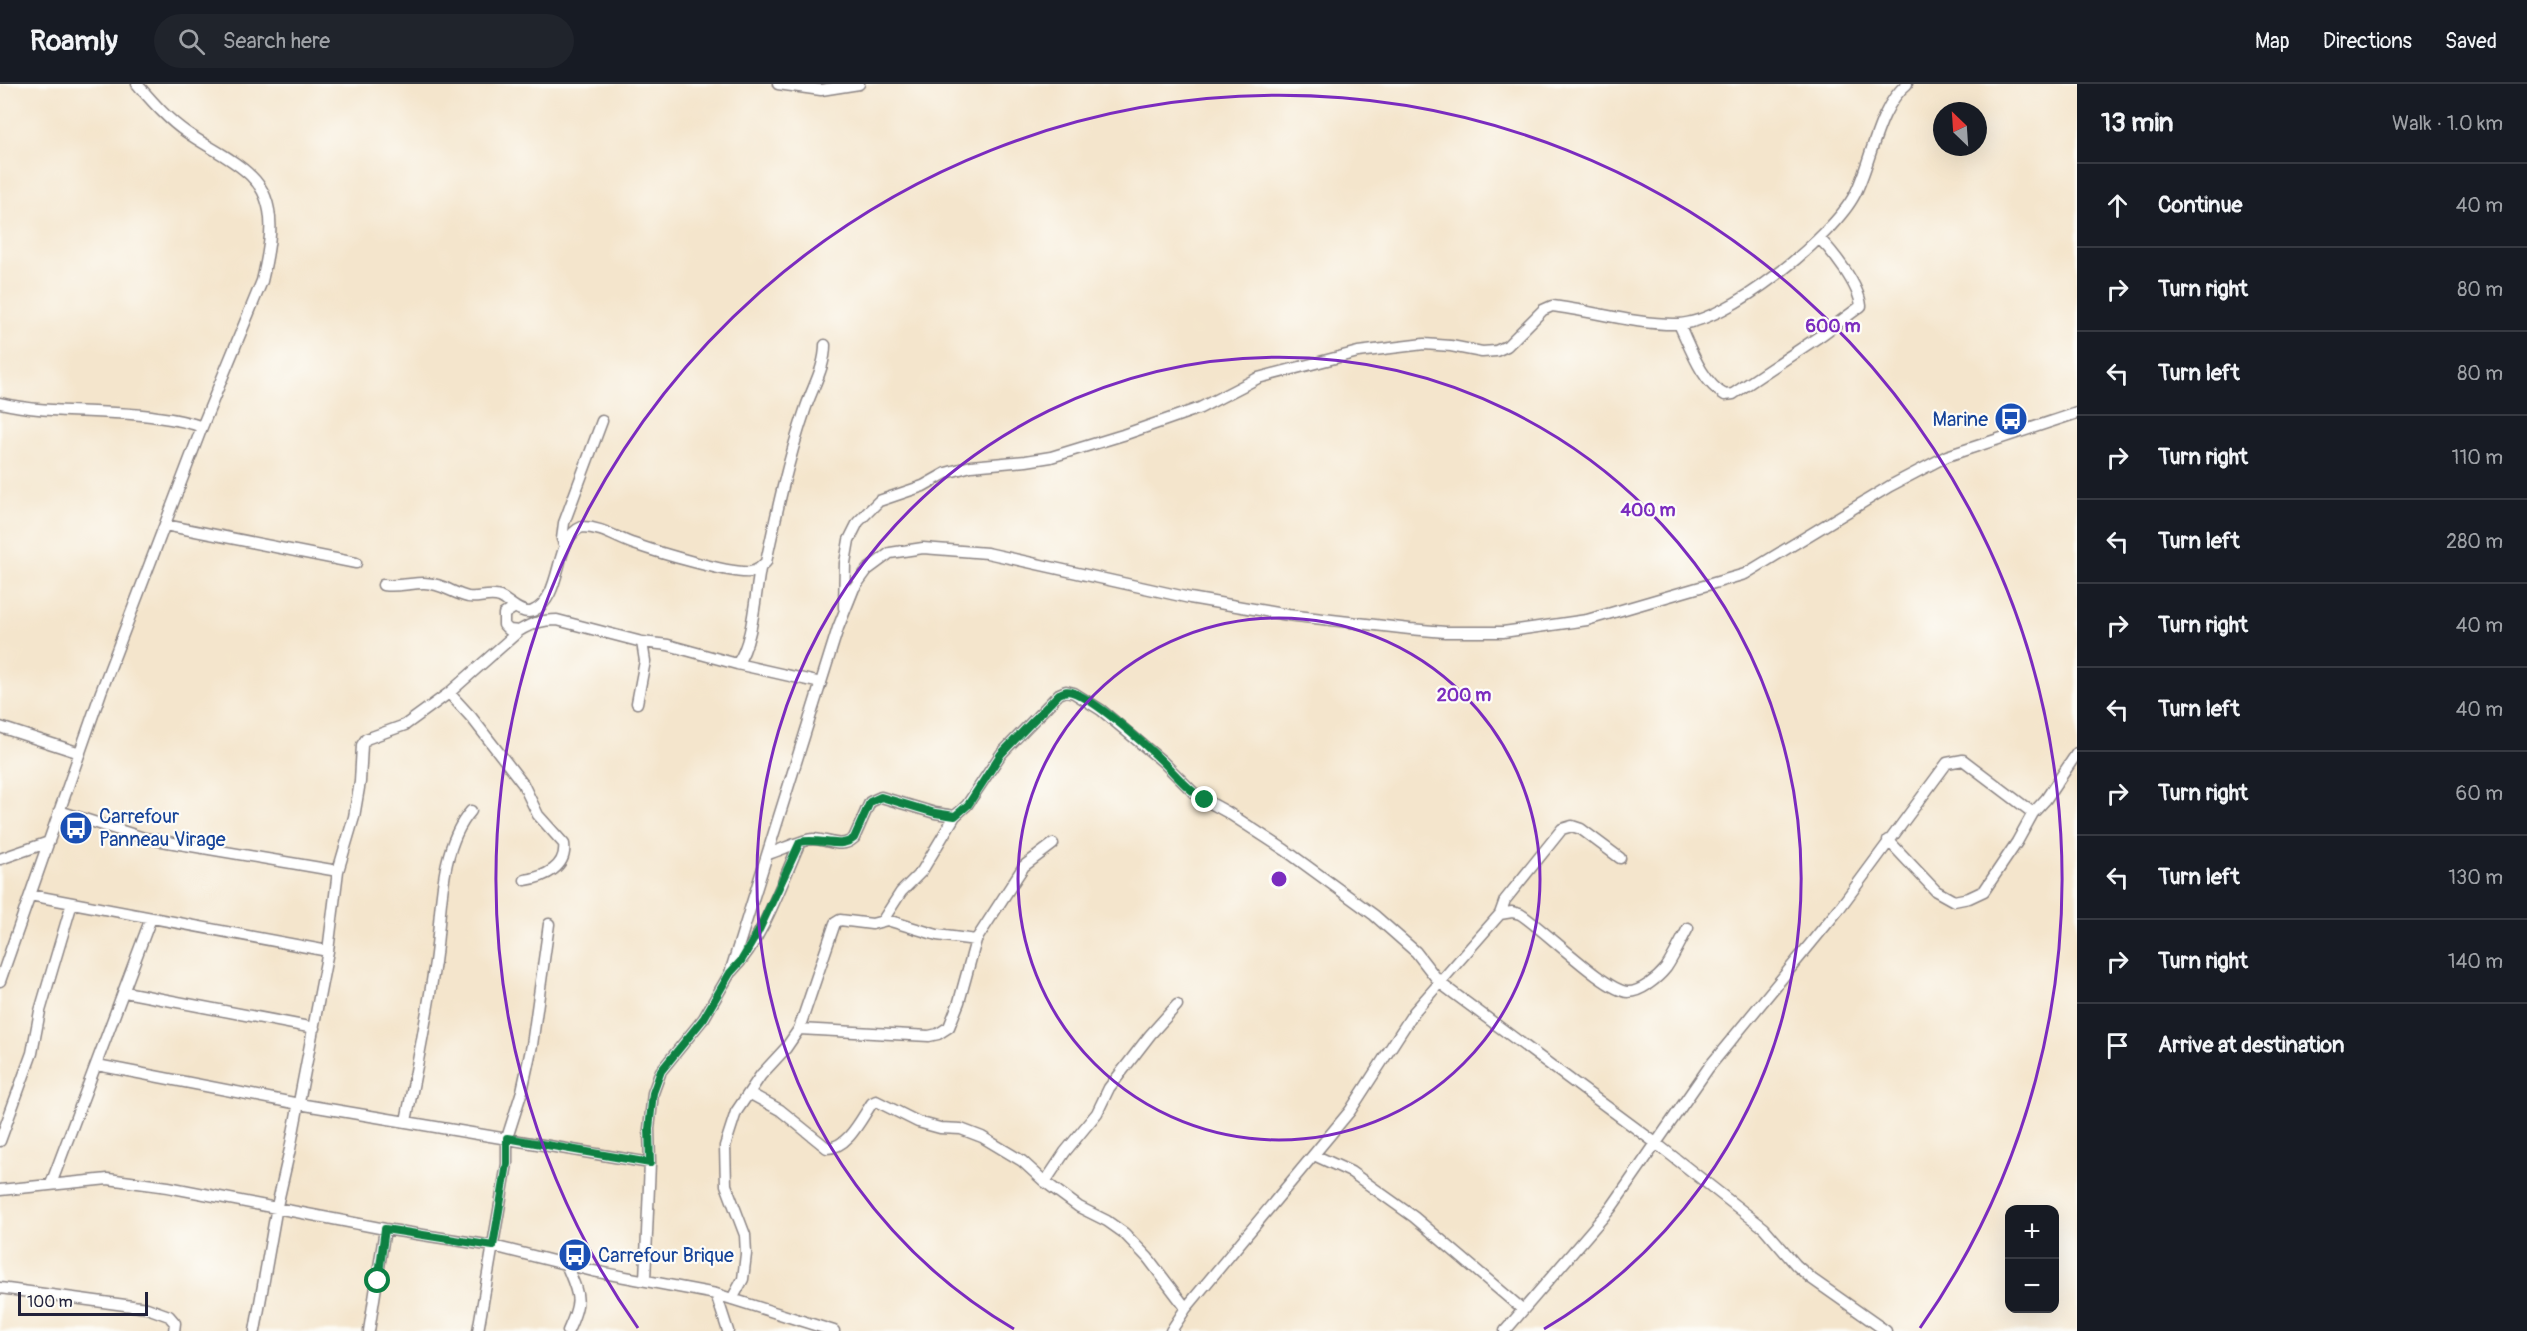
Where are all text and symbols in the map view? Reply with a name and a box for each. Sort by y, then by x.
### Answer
search box [154,14,574,68]
text: Roamly [30,24,118,59]
icon: search [175,25,208,58]
text: Search here [223,27,330,55]
text: Map [2255,28,2290,55]
text: Directions [2323,28,2412,55]
text: Saved [2445,28,2497,55]
north arrow [1933,102,1987,156]
text: 13 min [2101,107,2174,139]
text: Walk · 1.0 km [2392,111,2503,136]
icon: ahead [2101,189,2134,222]
text: Continue [2158,191,2242,219]
text: 40 m [2456,193,2503,218]
icon: right [2101,273,2134,306]
text: Turn right [2158,275,2248,303]
text: 80 m [2457,277,2503,302]
text: 600 m [1806,315,1860,338]
icon: left [2101,357,2134,390]
text: Turn left [2158,359,2240,387]
text: 80 m [2457,361,2503,386]
bus stop icon: Marine [1993,401,2029,437]
place label: Marine [1933,407,1988,432]
icon: right [2101,441,2134,474]
text: Turn right [2158,443,2248,471]
text: 110 m [2452,445,2503,470]
text: 400 m [1621,499,1675,522]
icon: left [2101,525,2134,558]
text: Turn left [2158,527,2240,555]
text: 280 m [2446,529,2503,554]
icon: right [2101,609,2134,642]
text: Turn right [2158,611,2248,639]
text: 40 m [2456,613,2503,638]
text: 200 m [1437,684,1491,707]
icon: left [2101,693,2134,726]
text: Turn left [2158,695,2240,723]
text: 40 m [2456,697,2503,722]
icon: right [2101,777,2134,810]
text: Turn right [2158,779,2248,807]
text: 60 m [2456,781,2503,806]
route end [1191,786,1217,812]
place label: Carrefour Panneau Virage [99,804,226,852]
bus stop icon: Carrefour Panneau Virage [58,810,94,846]
icon: left [2101,861,2134,894]
text: Turn left [2158,863,2240,891]
text: 130 m [2448,865,2503,890]
centre of rings [1269,869,1289,889]
icon: right [2101,945,2134,978]
text: Turn right [2158,947,2248,975]
text: 140 m [2448,949,2503,974]
icon: arrive [2101,1029,2134,1062]
text: Arrive at destination [2158,1031,2344,1059]
map controls [2005,1205,2059,1313]
button: + [2005,1205,2059,1259]
bus stop icon: Carrefour Brique [557,1237,593,1273]
place label: Carrefour Brique [598,1243,734,1268]
button: − [2005,1259,2059,1313]
route start [364,1267,390,1293]
scale bar [18,1289,148,1316]
text: 100 m [27,1292,73,1312]

